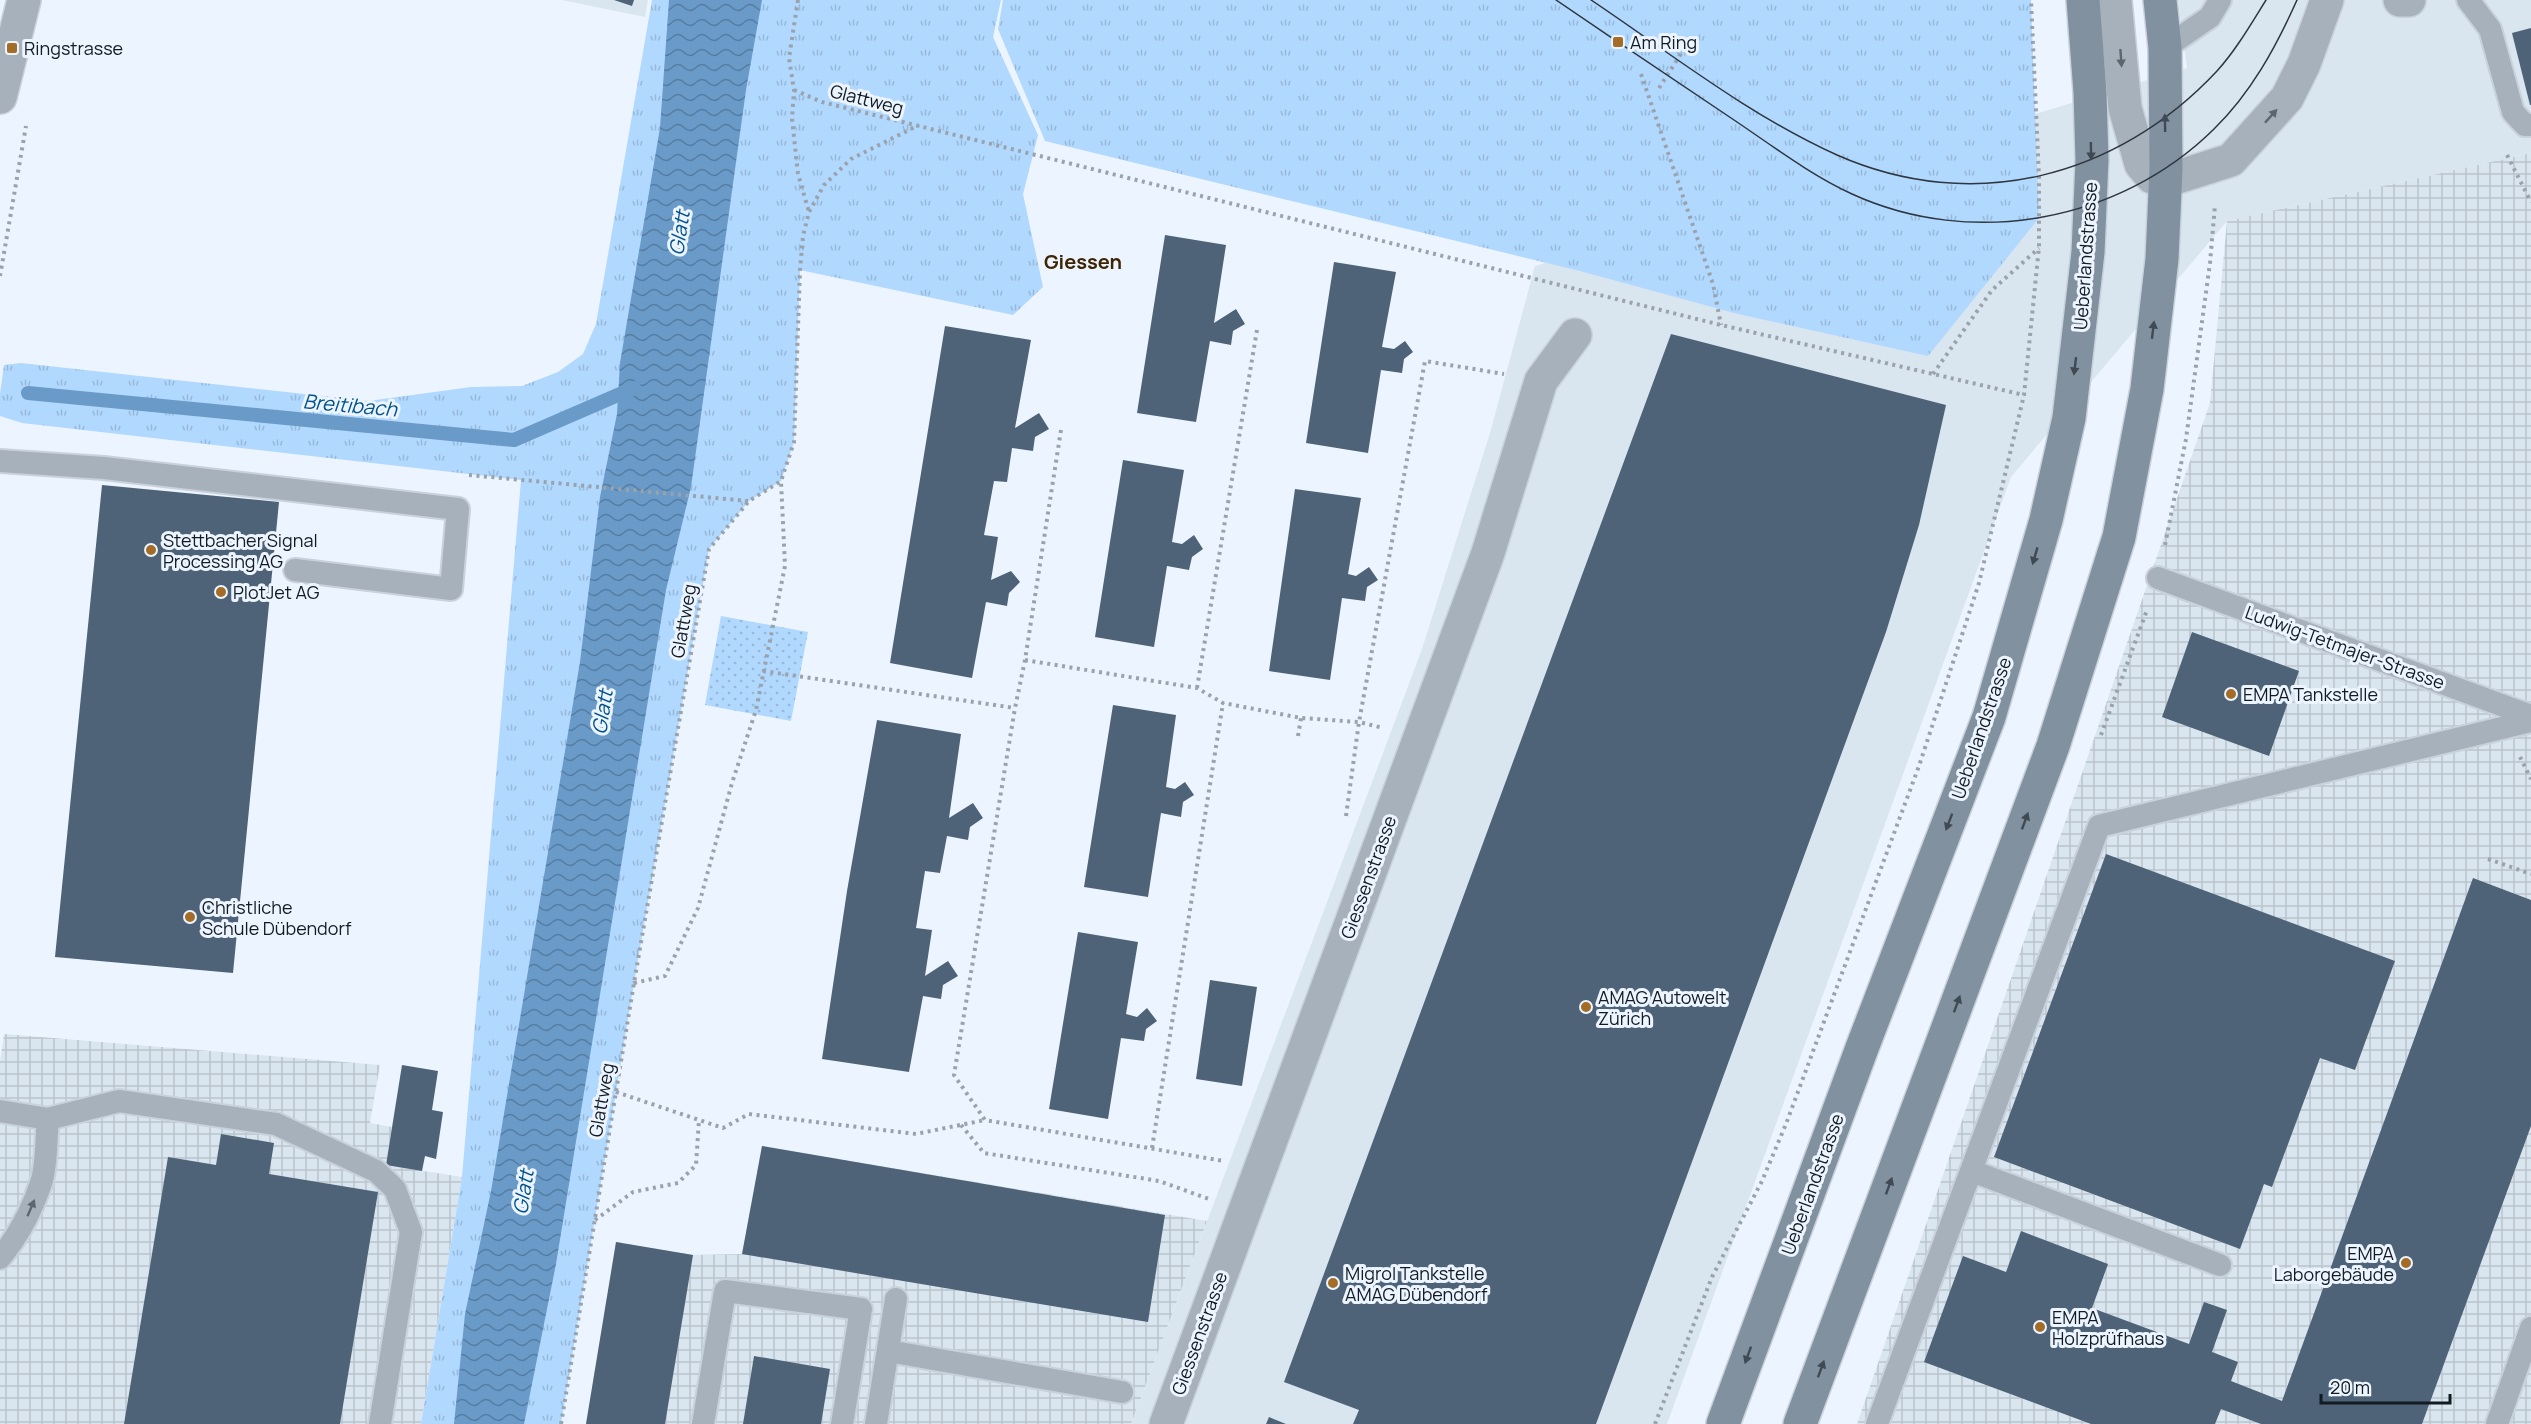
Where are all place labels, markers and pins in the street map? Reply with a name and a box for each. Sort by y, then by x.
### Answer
place label: Am Ring [1630,30,1697,54]
marker: Am Ring [1611,35,1625,49]
place label: Ringstrasse [24,36,123,60]
marker: Ringstrasse [5,41,19,55]
place label: Stettbacher Signal Processing AG [163,528,318,573]
marker: Stettbacher Signal Processing AG [144,543,158,557]
place label: PlotJet AG [233,580,320,604]
marker: PlotJet AG [214,585,228,599]
place label: EMPA Tankstelle [2243,682,2378,706]
marker: EMPA Tankstelle [2224,687,2238,701]
place label: Christliche Schule Dübendorf [202,895,352,940]
marker: Christliche Schule Dübendorf [183,910,197,924]
place label: AMAG Autowelt Zürich [1598,985,1727,1030]
marker: AMAG Autowelt Zürich [1579,1000,1593,1014]
place label: EMPA Laborgebäude [2274,1241,2395,1286]
marker: EMPA Laborgebäude [2399,1256,2413,1270]
place label: Migrol Tankstelle AMAG Dübendorf [1345,1261,1488,1306]
marker: Migrol Tankstelle AMAG Dübendorf [1326,1276,1340,1290]
place label: EMPA Holzprüfhaus [2052,1305,2164,1350]
marker: EMPA Holzprüfhaus [2033,1320,2047,1334]

